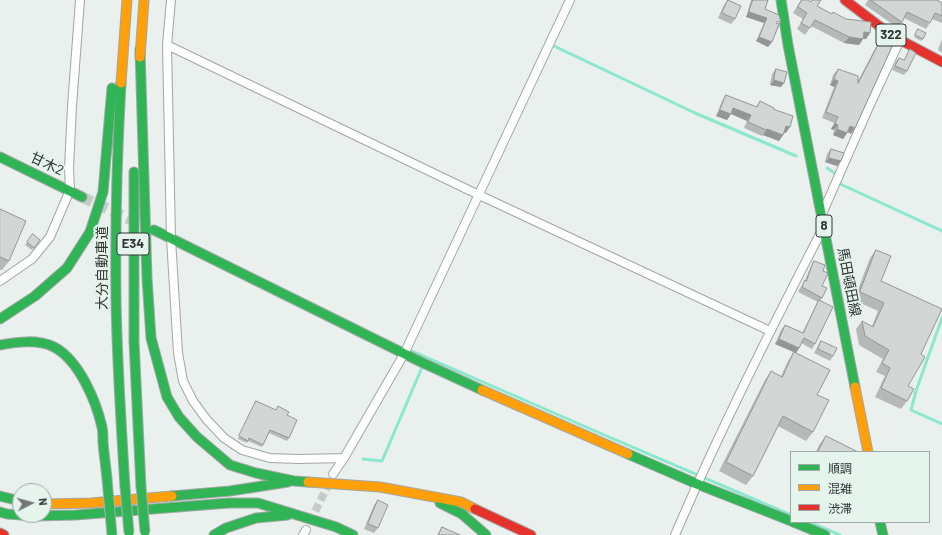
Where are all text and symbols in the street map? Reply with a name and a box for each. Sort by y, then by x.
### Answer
road number: 322 [876,24,906,46]
street label: 甘木2 [27,149,67,179]
road number: 8 [816,215,832,237]
street label: 大分自動車道 [94,226,110,310]
road number: E34 [117,233,149,255]
street label: 馬田頓田線 [834,246,864,318]
legend [790,451,930,523]
text: 順調 [828,461,852,475]
text: 混雑 [828,481,852,495]
north arrow [12,483,52,523]
text: N [37,497,50,506]
text: 渋滞 [828,501,852,515]

